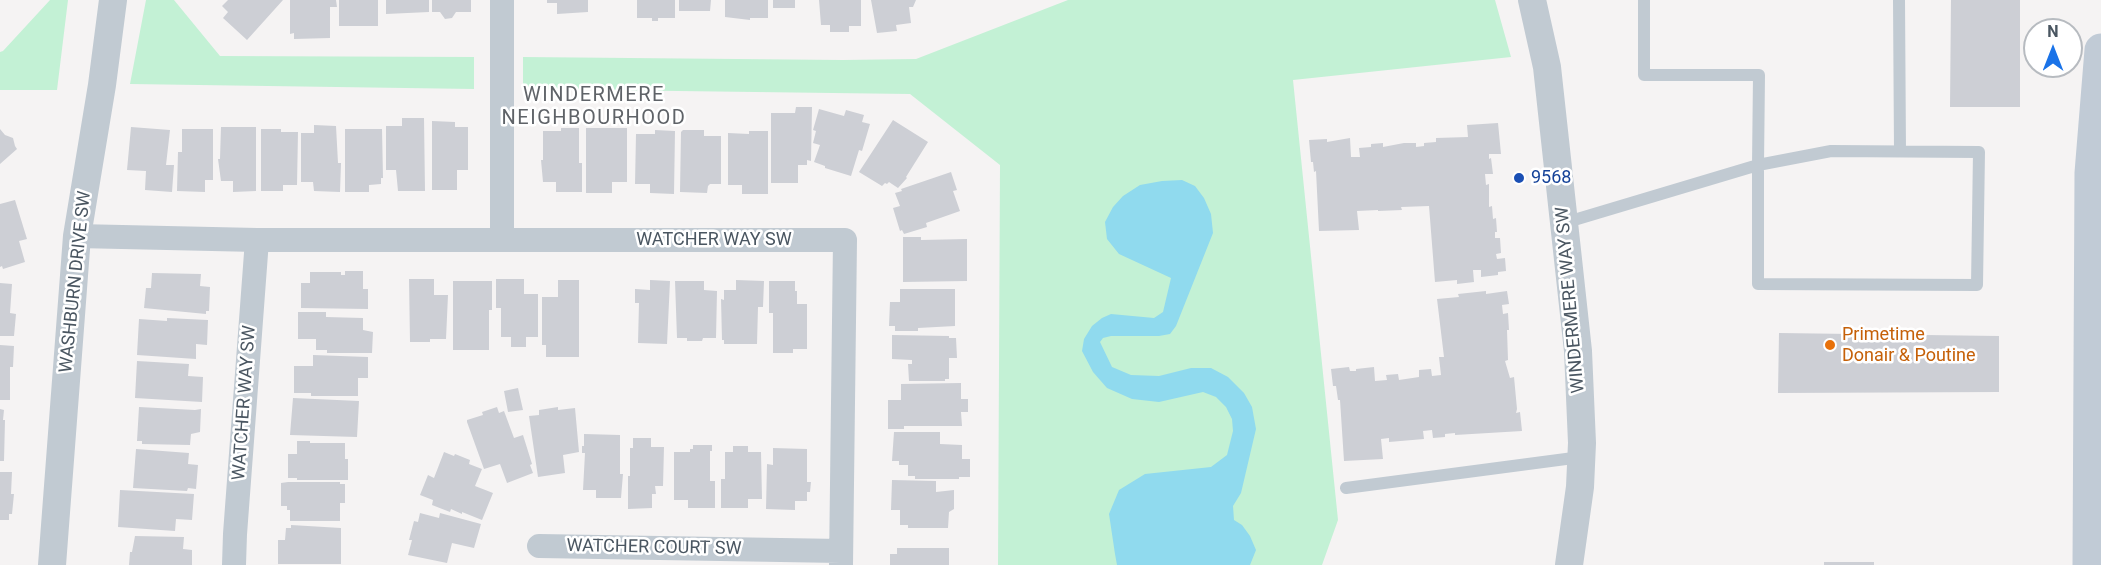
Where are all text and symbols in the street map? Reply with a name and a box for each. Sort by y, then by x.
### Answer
north arrow [2023,18,2083,78]
text: N [2047,22,2059,41]
district label: WINDERMERE NEIGHBOURHOOD [502,84,686,131]
place label: 9568 [1531,167,1571,189]
marker: 9568 [1512,171,1526,185]
street label: WASHBURN DRIVE SW [56,190,96,374]
street label: WINDERMERE WAY SW [1552,206,1590,394]
street label: WATCHER WAY SW [636,229,792,251]
place label: Primetime Donair & Poutine [1842,324,1976,366]
street label: WATCHER WAY SW [229,325,261,481]
marker: Primetime Donair & Poutine [1823,338,1837,352]
street label: WATCHER COURT SW [566,536,742,560]

